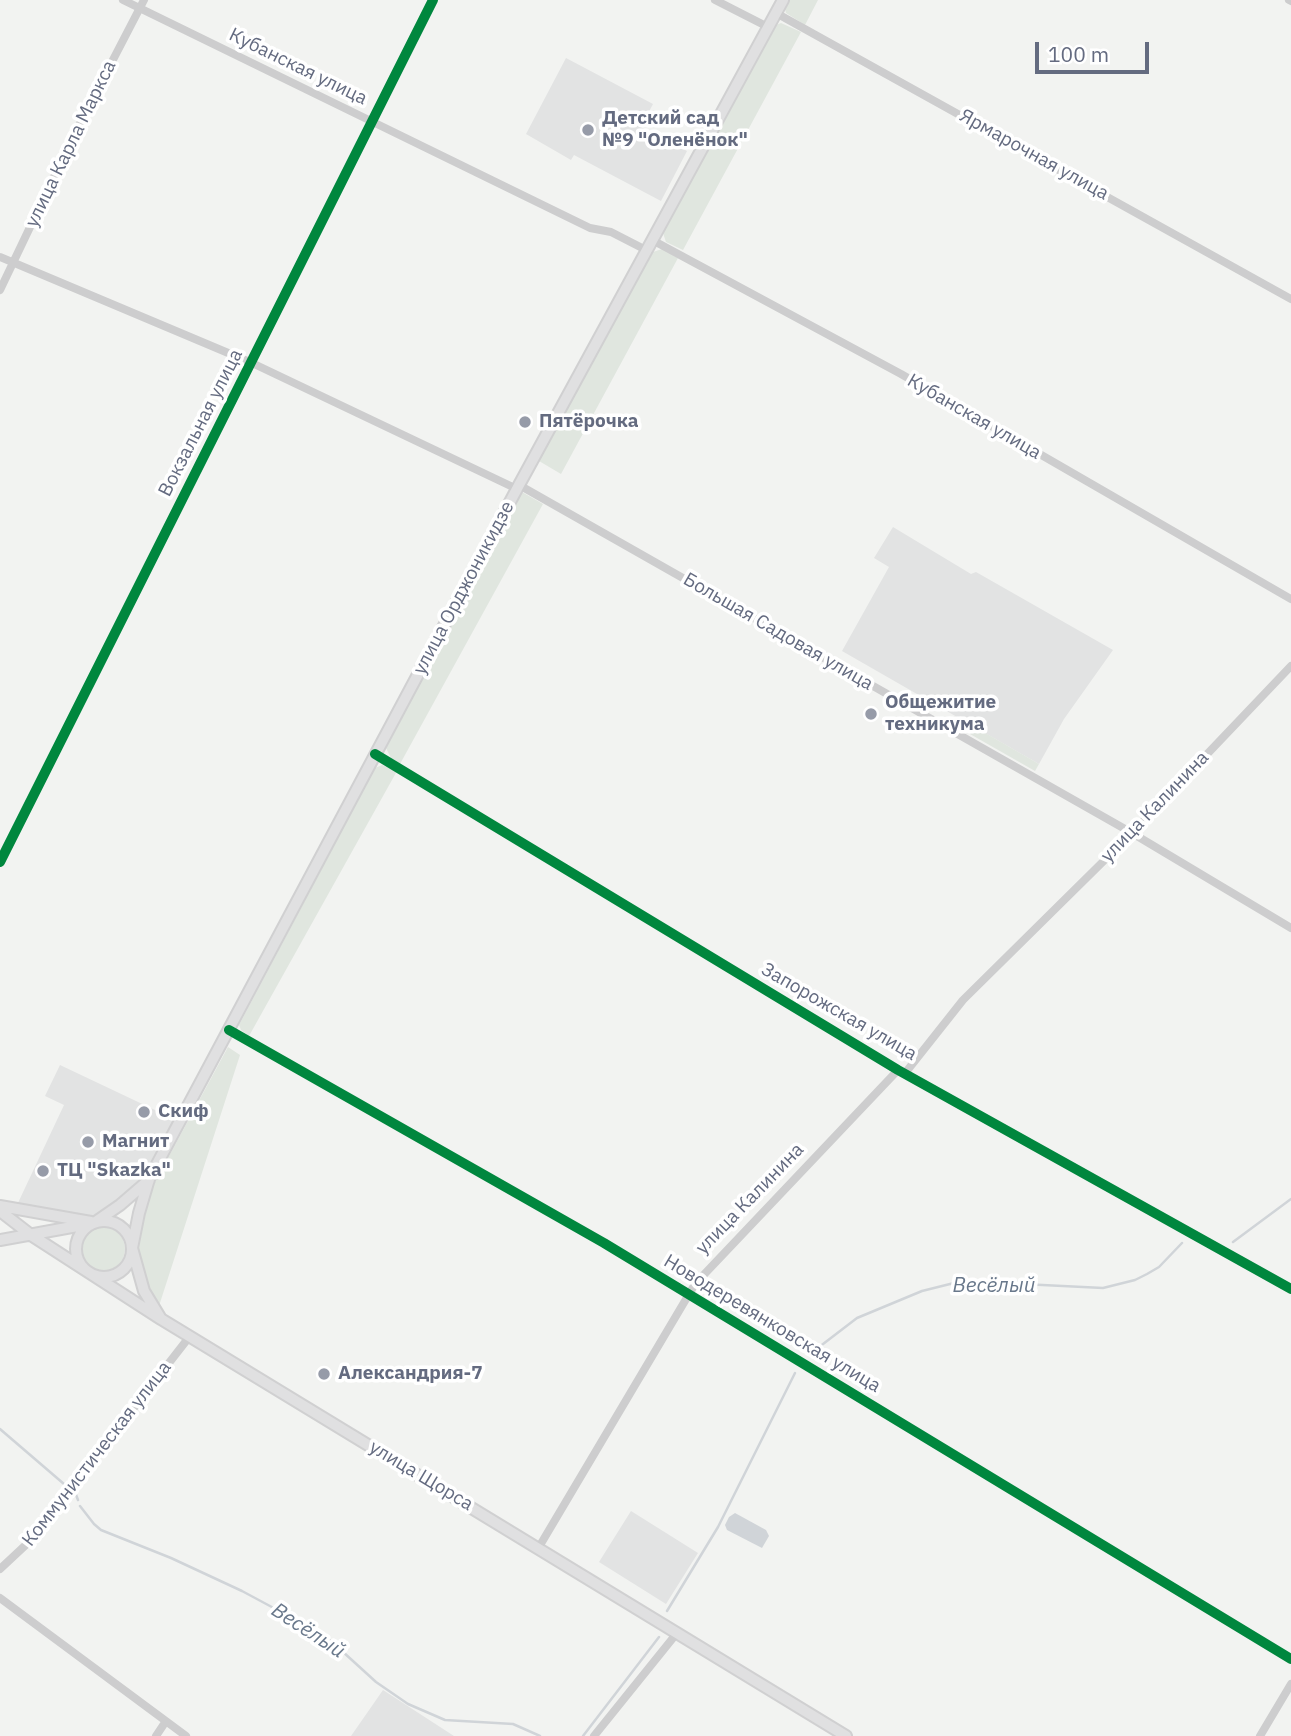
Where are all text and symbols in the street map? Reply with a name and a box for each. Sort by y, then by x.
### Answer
street label: Кубанская улица [225,24,371,110]
scale bar [1039,28,1153,72]
text: 100 m [1048,40,1109,68]
street label: улица Карла Маркса [21,57,121,231]
street label: Ярмарочная улица [955,105,1113,205]
place label: Детский сад №9 "Оленёнок" [602,108,748,152]
marker: Детский сад №9 "Оленёнок" [580,122,596,138]
street label: Вокзальная улица [154,346,248,500]
street label: Кубанская улица [903,369,1045,465]
place label: Пятёрочка [539,411,639,433]
marker: Пятёрочка [517,414,533,430]
street label: улица Орджоникидзе [409,497,519,679]
street label: Большая Садовая улица [679,568,877,696]
place label: Общежитие техникума [885,692,996,736]
marker: Общежитие техникума [863,706,879,722]
street label: улица Калинина [1096,747,1214,867]
street label: Запорожская улица [757,958,921,1066]
place label: Скиф [158,1101,209,1123]
marker: Скиф [136,1104,152,1120]
place label: Магнит [102,1131,169,1153]
marker: Магнит [80,1134,96,1150]
street label: улица Калинина [691,1139,809,1259]
place label: ТЦ "Skazka" [57,1160,171,1182]
marker: ТЦ "Skazka" [35,1163,51,1179]
street label: Новодеревянковская улица [659,1250,885,1398]
water label: Весёлый [953,1273,1035,1299]
street label: Коммунистическая улица [18,1357,176,1551]
place label: Александрия-7 [338,1363,483,1385]
marker: Александрия-7 [316,1366,332,1382]
street label: улица Щорса [365,1436,477,1516]
water label: Весёлый [266,1598,350,1664]

